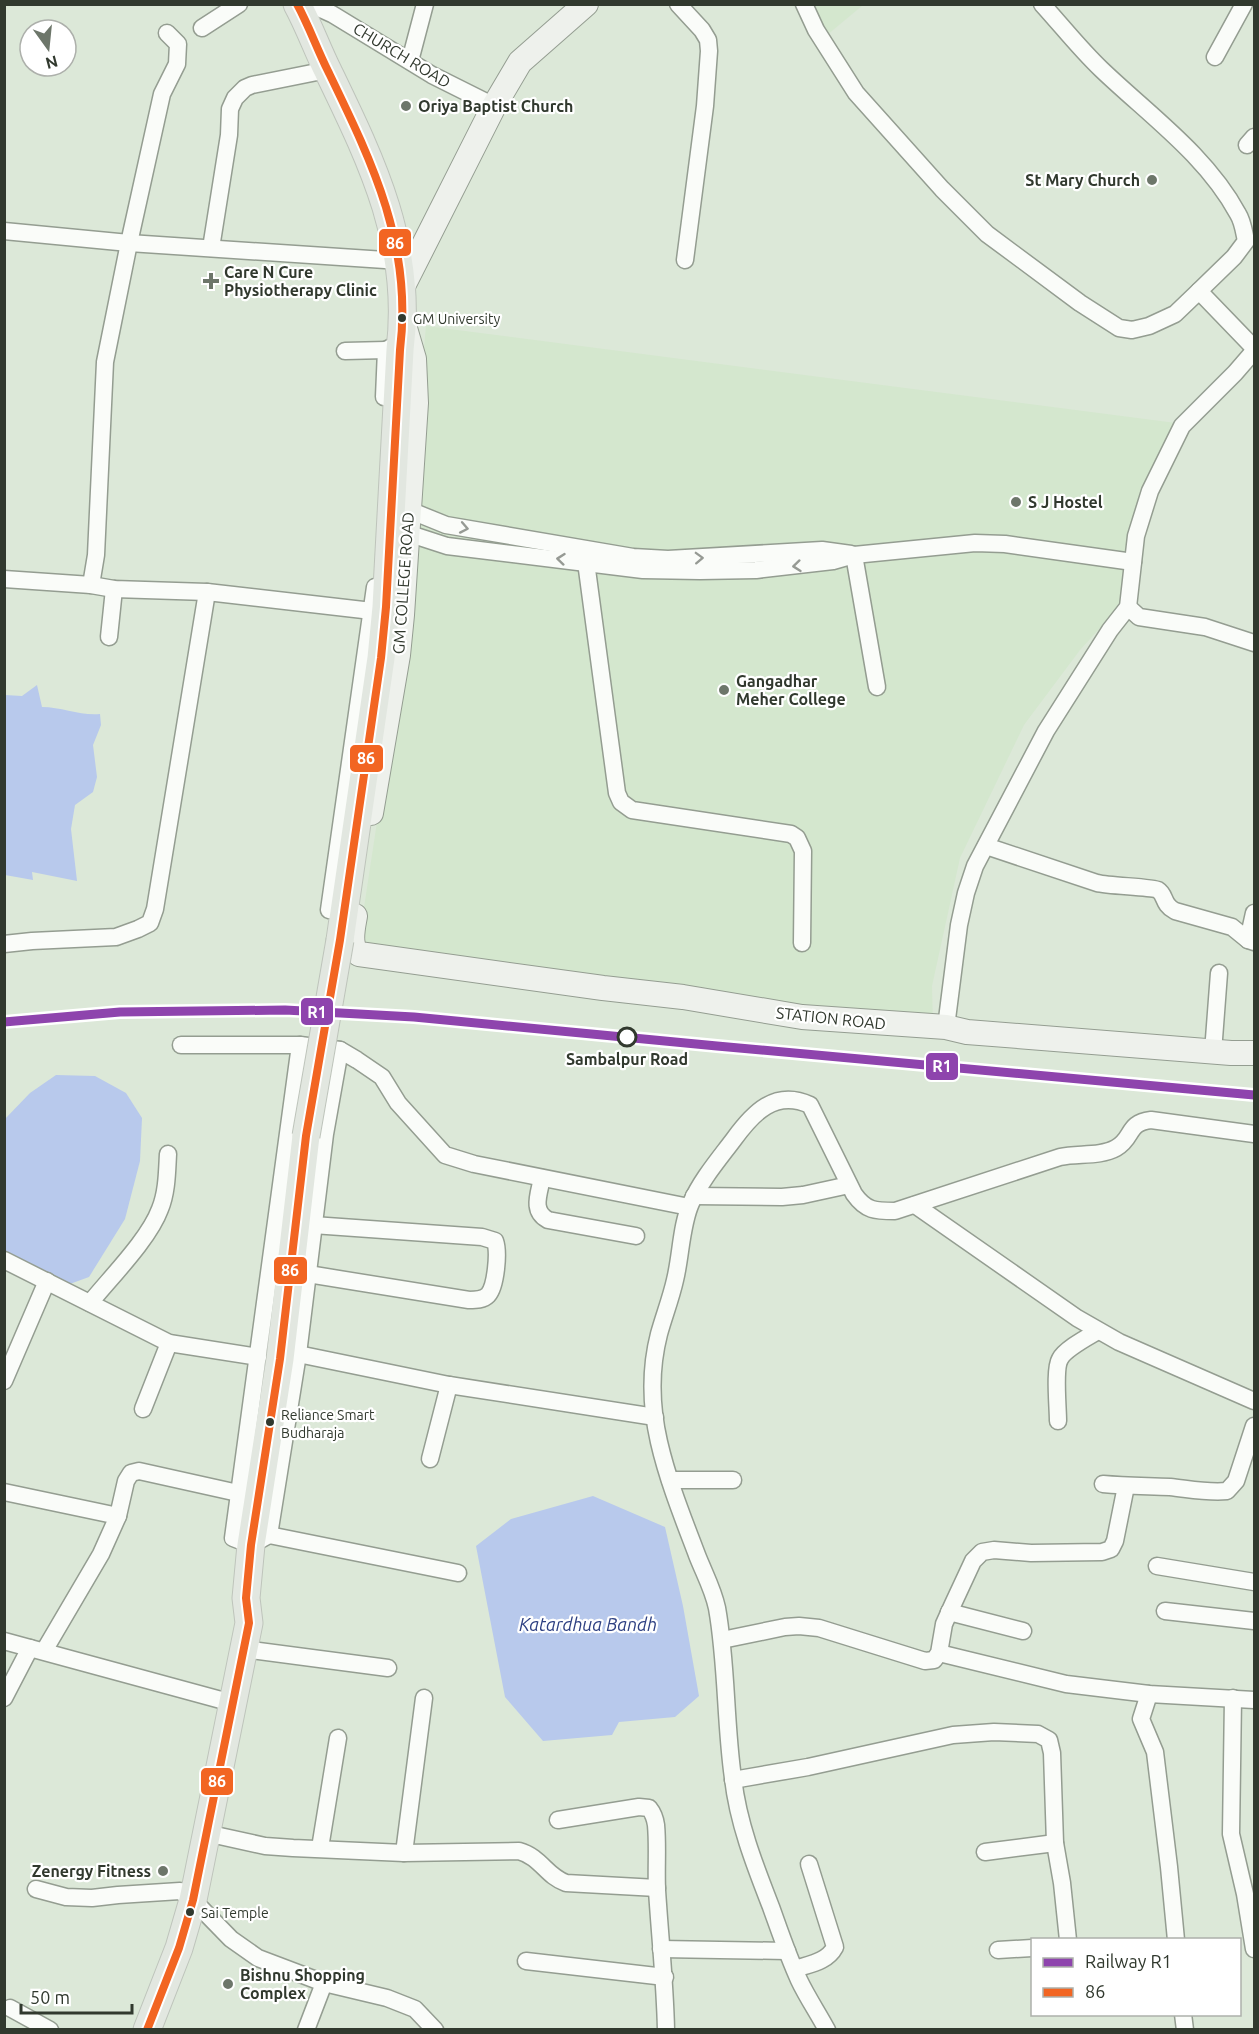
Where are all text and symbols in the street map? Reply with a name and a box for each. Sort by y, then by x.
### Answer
north arrow [18,18,78,78]
street label: CHURCH ROAD [350,19,454,91]
text: N [44,52,60,73]
place label: Oriya Baptist Church [418,97,573,115]
marker: Oriya Baptist Church [399,99,413,113]
place label: St Mary Church [1025,171,1140,189]
marker: St Mary Church [1145,173,1159,187]
line badge: 86 [378,228,412,257]
text: 86 [386,234,404,252]
place label: Care N Cure Physiotherapy Clinic [224,263,377,299]
marker: Care N Cure Physiotherapy Clinic [202,272,220,290]
place label: GM University [413,311,500,327]
marker: GM University [396,312,408,324]
place label: S J Hostel [1028,493,1103,511]
marker: S J Hostel [1009,495,1023,509]
street label: GM COLLEGE ROAD [389,511,417,655]
one-way arrow [459,521,469,534]
one-way arrow [694,551,703,564]
one-way arrow [557,553,566,566]
one-way arrow [793,559,802,572]
place label: Gangadhar Meher College [736,672,846,708]
marker: Gangadhar Meher College [717,683,731,697]
line badge: 86 [349,744,384,773]
text: 86 [357,749,375,767]
line badge: R1 [300,997,334,1026]
text: R1 [307,1003,327,1021]
street label: STATION ROAD [775,1003,887,1033]
marker: Sambalpur Road [617,1027,637,1047]
place label: Sambalpur Road [566,1050,688,1068]
line badge: R1 [925,1052,959,1081]
text: R1 [932,1057,952,1075]
line badge: 86 [273,1256,308,1285]
text: 86 [281,1261,299,1279]
place label: Reliance Smart Budharaja [281,1407,375,1441]
marker: Reliance Smart Budharaja [264,1416,276,1428]
water label: Katardhua Bandh [519,1614,657,1634]
line badge: 86 [200,1767,234,1796]
text: 86 [208,1772,226,1790]
place label: Zenergy Fitness [32,1862,151,1880]
marker: Zenergy Fitness [156,1864,170,1878]
place label: Sai Temple [201,1905,269,1921]
marker: Sai Temple [184,1906,196,1918]
legend [1031,1938,1241,2016]
text: Railway R1 [1085,1951,1172,1971]
place label: Bishnu Shopping Complex [240,1966,365,2002]
scale bar [21,1977,132,2015]
marker: Bishnu Shopping Complex [221,1977,235,1991]
text: 86 [1085,1981,1105,2001]
text: 50 m [30,1987,70,2007]

